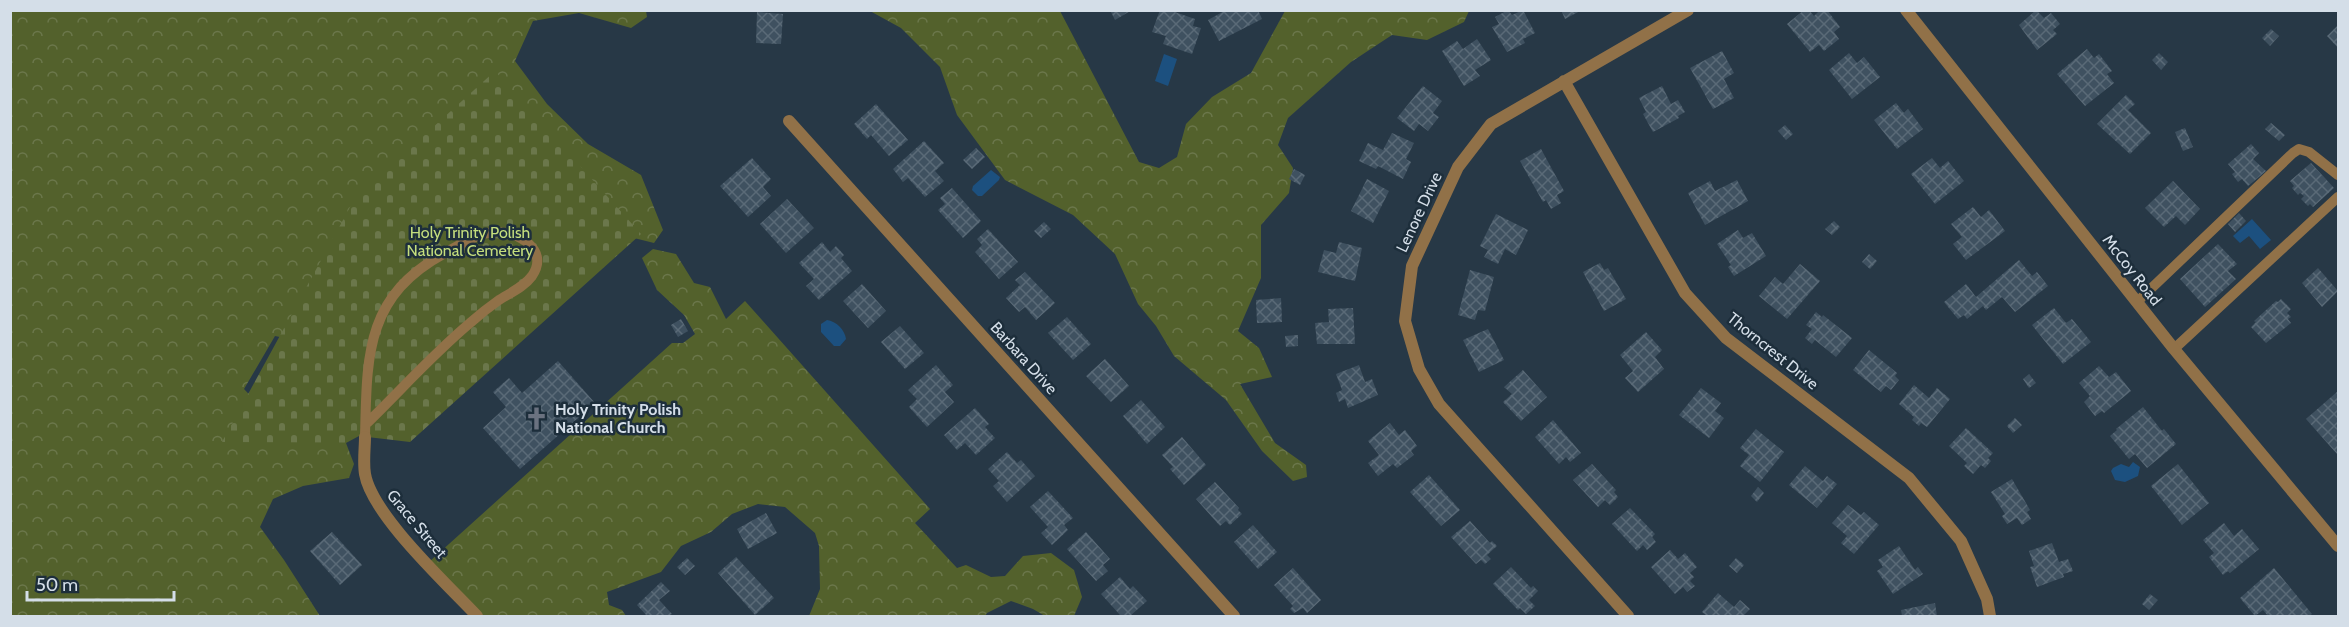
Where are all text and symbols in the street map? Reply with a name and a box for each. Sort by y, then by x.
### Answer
street label: Lenore Drive [1392,169,1446,255]
park label: Holy Trinity Polish National Cemetery [407,223,533,260]
street label: McCoy Road [2098,231,2166,309]
street label: Thorncrest Drive [1724,308,1822,394]
street label: Barbara Drive [987,318,1061,398]
place label: Holy Trinity Polish National Church [555,400,681,437]
church icon: Holy Trinity Polish National Church [524,405,550,431]
street label: Grace Street [383,486,451,562]
scale bar [27,564,174,602]
text: 50 m [36,574,78,596]

